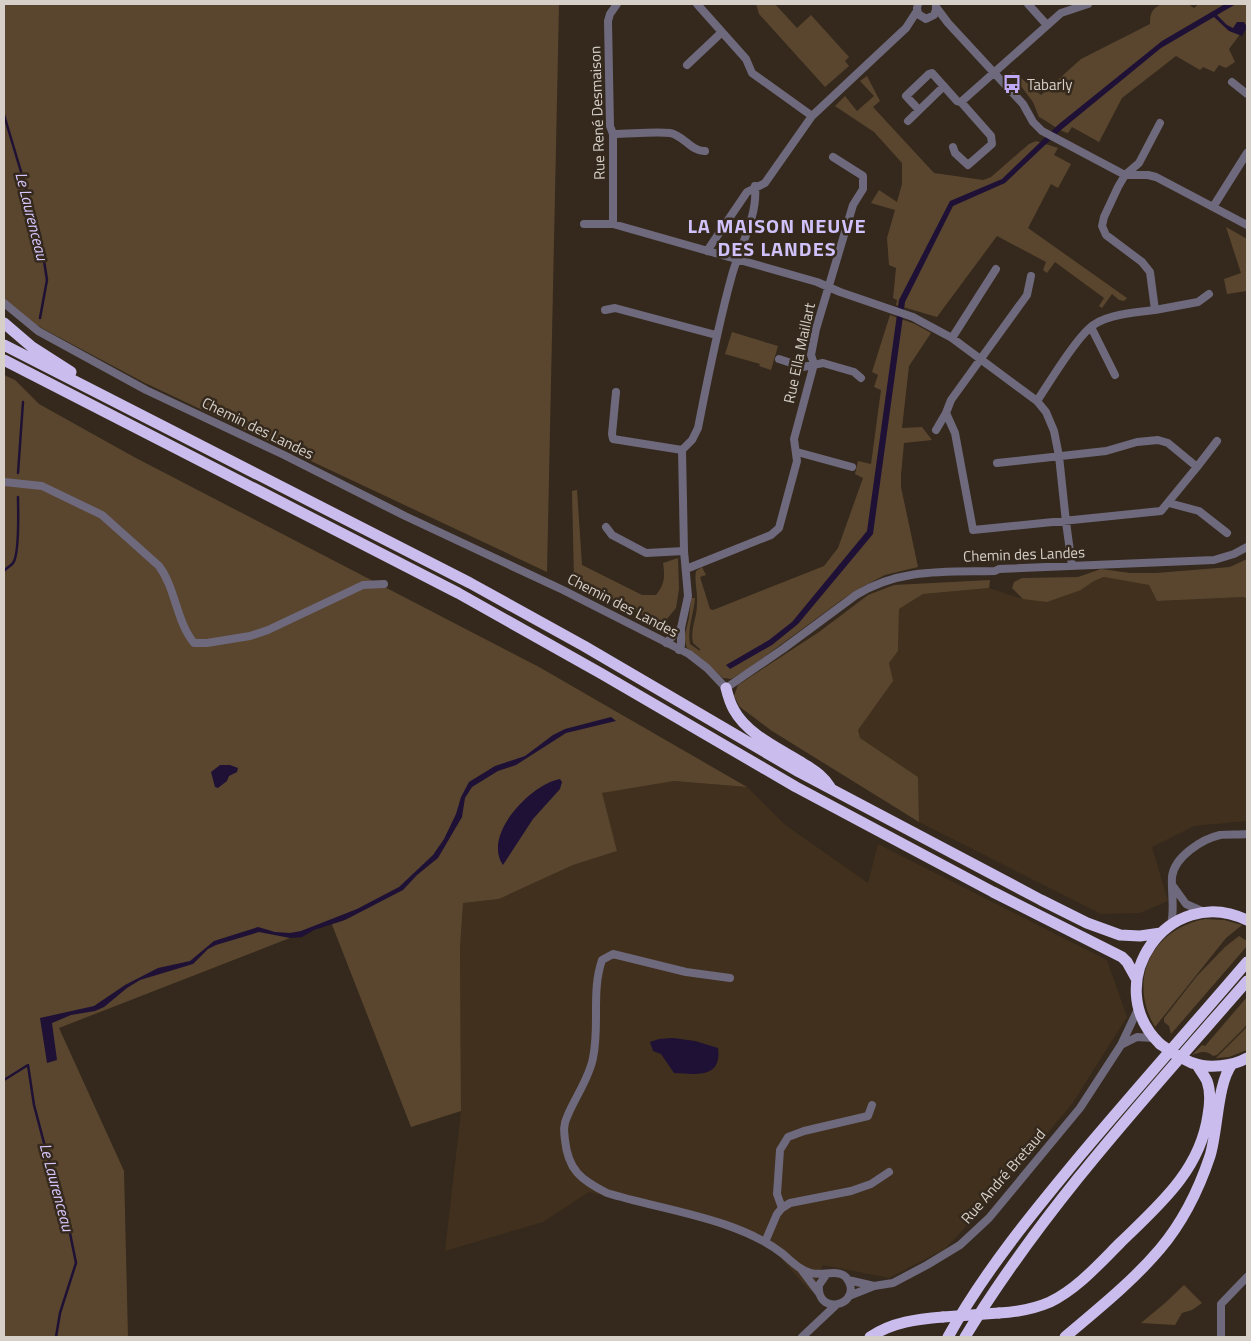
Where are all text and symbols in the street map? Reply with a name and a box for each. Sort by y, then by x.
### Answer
street label: Rue René Desmaison [583,46,611,180]
bus stop icon: Tabarly [1001,73,1023,95]
place label: Tabarly [1027,73,1072,96]
water label: Le Laurenceau [9,169,55,264]
district label: LA MAISON NEUVE DES LANDES [687,210,867,264]
street label: Rue Ella Maillart [777,300,821,405]
street label: Chemin des Landes [198,391,318,465]
street label: Chemin des Landes [963,540,1085,568]
street label: Chemin des Landes [563,567,683,643]
street label: Rue André Bretaud [955,1123,1051,1229]
water label: Le Laurenceau [34,1140,81,1235]

